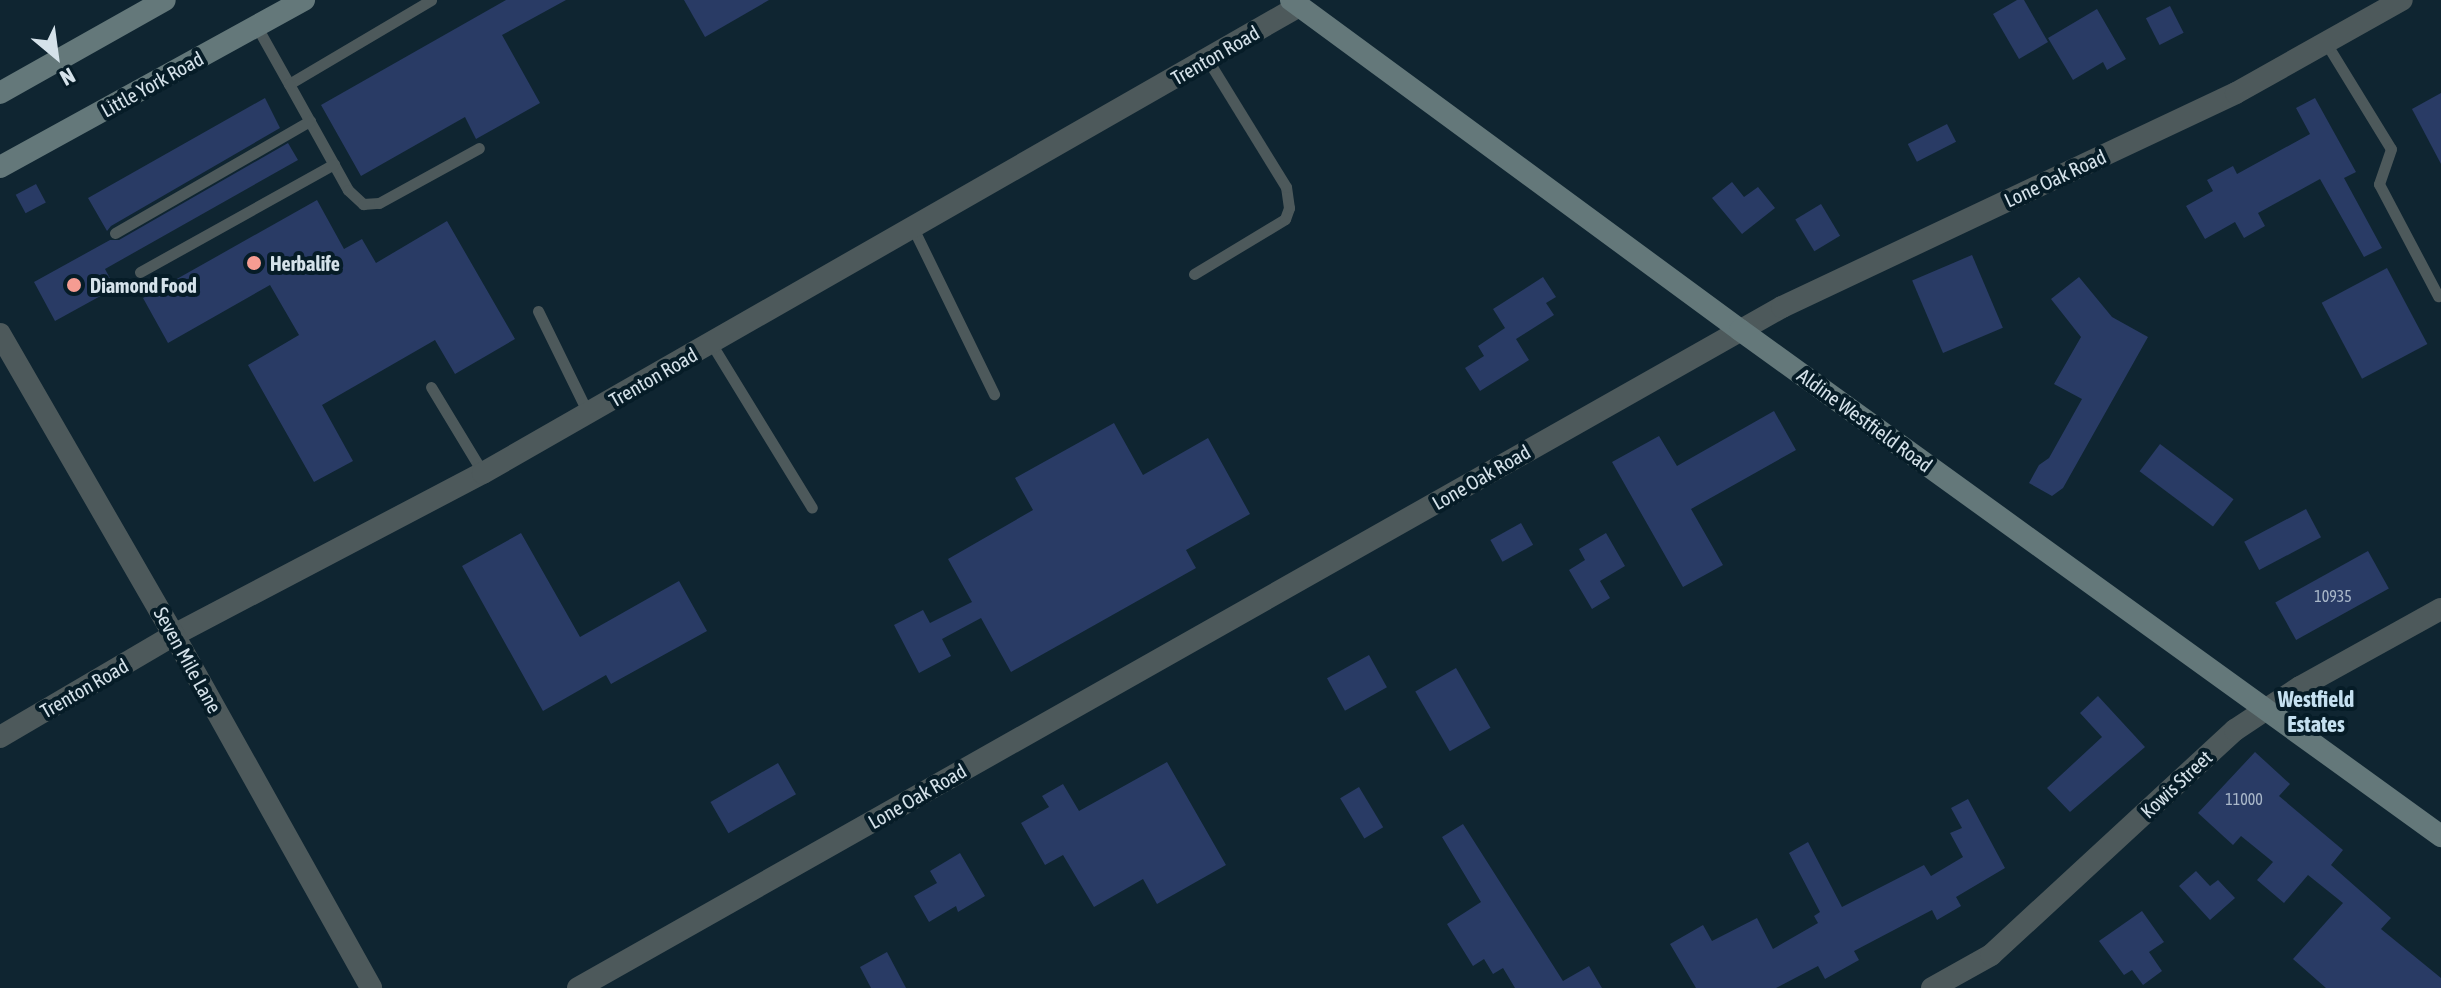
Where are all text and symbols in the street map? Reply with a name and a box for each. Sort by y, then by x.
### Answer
north arrow [16,16,96,96]
street label: Trenton Road [1167,20,1263,90]
street label: Little York Road [97,46,207,122]
text: N [56,62,80,92]
street label: Lone Oak Road [2000,144,2110,212]
place label: Herbalife [270,251,340,275]
marker: Herbalife [245,254,263,272]
place label: Diamond Food [90,273,197,297]
marker: Diamond Food [65,276,83,294]
street label: Trenton Road [605,342,701,412]
street label: Aldine Westfield Road [1793,363,1937,477]
street label: Lone Oak Road [1428,439,1534,515]
house number: 10935 [2314,586,2352,606]
street label: Seven Mile Lane [149,603,227,717]
street label: Trenton Road [36,653,132,723]
district label: Westfield Estates [2278,686,2354,738]
street label: Kowis Street [2135,745,2217,823]
street label: Lone Oak Road [864,758,970,834]
house number: 11000 [2225,789,2263,809]

